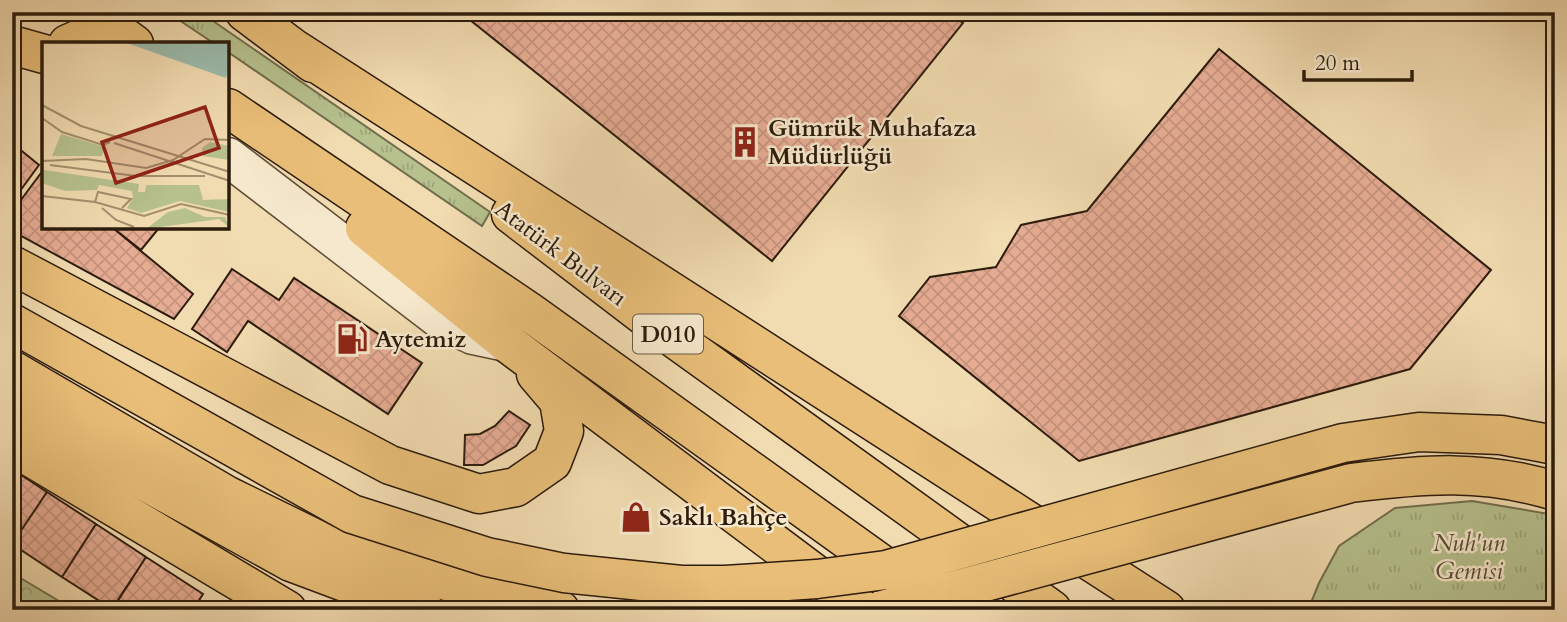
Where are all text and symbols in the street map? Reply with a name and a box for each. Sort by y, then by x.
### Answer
scale bar [1304,38,1413,82]
inset map [42,42,229,229]
text: 20 m [1315,49,1360,78]
place label: Gümrük Muhafaza Müdürlüğü [768,112,977,173]
building icon: Gümrük Muhafaza Müdürlüğü [728,125,762,159]
street label: Atatürk Bulvarı [488,193,634,314]
road number: D010 [633,314,703,354]
fuel station icon: Aytemiz [335,322,369,356]
place label: Aytemiz [375,323,466,356]
shop icon: Saklı Bahçe [619,500,653,534]
place label: Saklı Bahçe [659,501,787,534]
park label: Nuh'un Gemisi [1433,527,1505,588]

